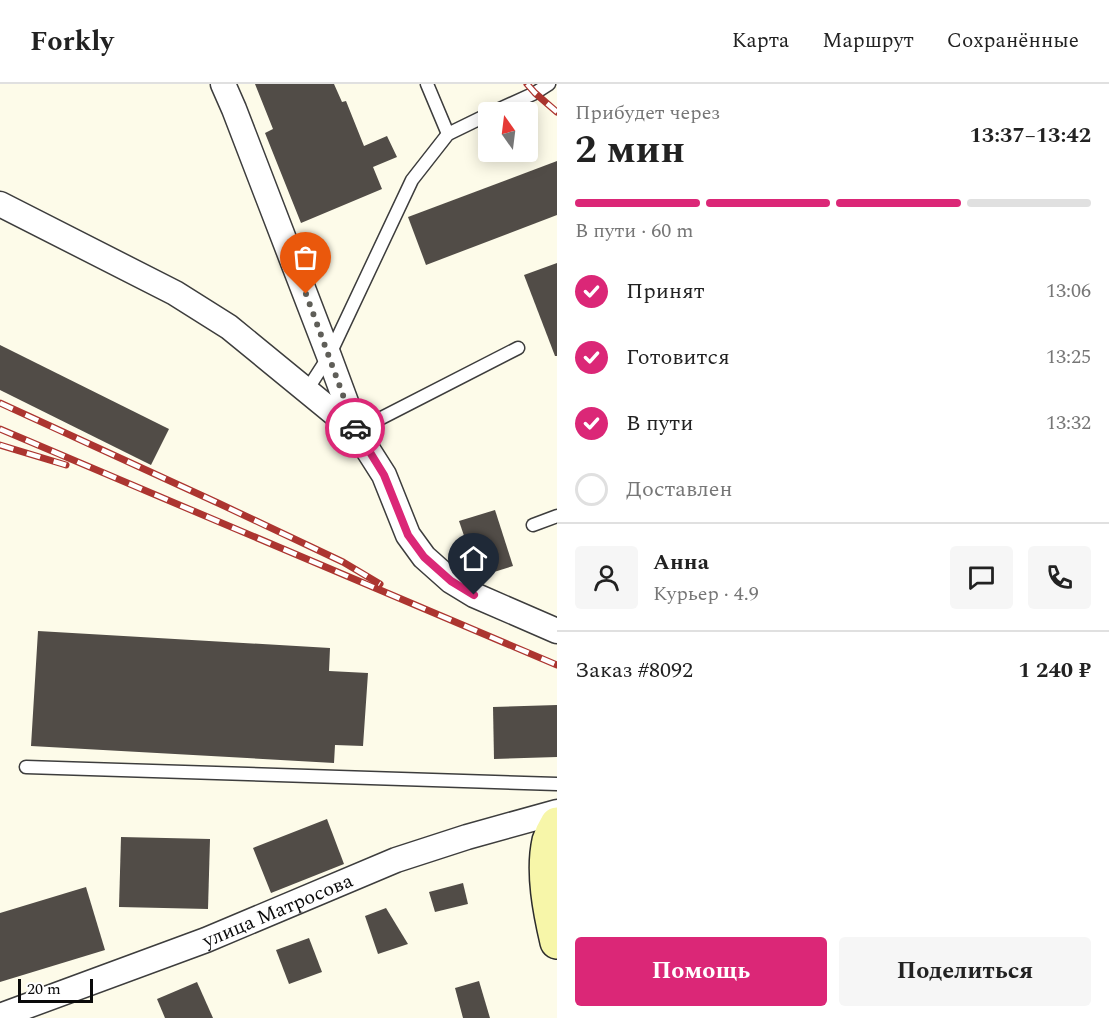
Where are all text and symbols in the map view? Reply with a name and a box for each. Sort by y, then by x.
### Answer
text: Forkly [30,20,114,63]
text: Карта [732,25,789,57]
text: Маршрут [822,25,914,57]
text: Сохранённые [947,25,1079,57]
text: Прибудет через [575,98,720,128]
north arrow [478,102,538,162]
map controls [478,102,538,162]
text: 13:37–13:42 [969,119,1091,152]
text: 2 мин [575,121,685,180]
text: В пути · 60 m [575,216,693,246]
pin [280,232,331,294]
icon: bag [289,241,322,274]
icon: check [575,275,608,308]
text: Принят [626,275,705,308]
text: 13:06 [1046,276,1091,306]
icon: check [575,341,608,374]
text: Готовится [626,341,730,374]
text: 13:25 [1046,342,1091,372]
courier [325,398,385,458]
icon: check [575,407,608,440]
text: В пути [626,407,693,440]
text: 13:32 [1046,408,1091,438]
icon: car [339,412,372,445]
text: Доставлен [626,473,733,506]
pin [448,533,499,595]
icon: home [457,542,490,575]
button: person [575,546,638,609]
text: Анна [653,546,709,579]
button: chat [950,546,1013,609]
button: phone [1028,546,1091,609]
text: Курьер · 4.9 [653,579,759,609]
text: Заказ #8092 [575,654,693,687]
text: 1 240 ₽ [1018,654,1091,687]
street label: улица Матросова [197,866,358,956]
button: Помощь [575,937,827,1006]
button: Поделиться [839,937,1091,1006]
scale bar [18,976,93,1004]
text: 20 m [27,977,61,1001]

